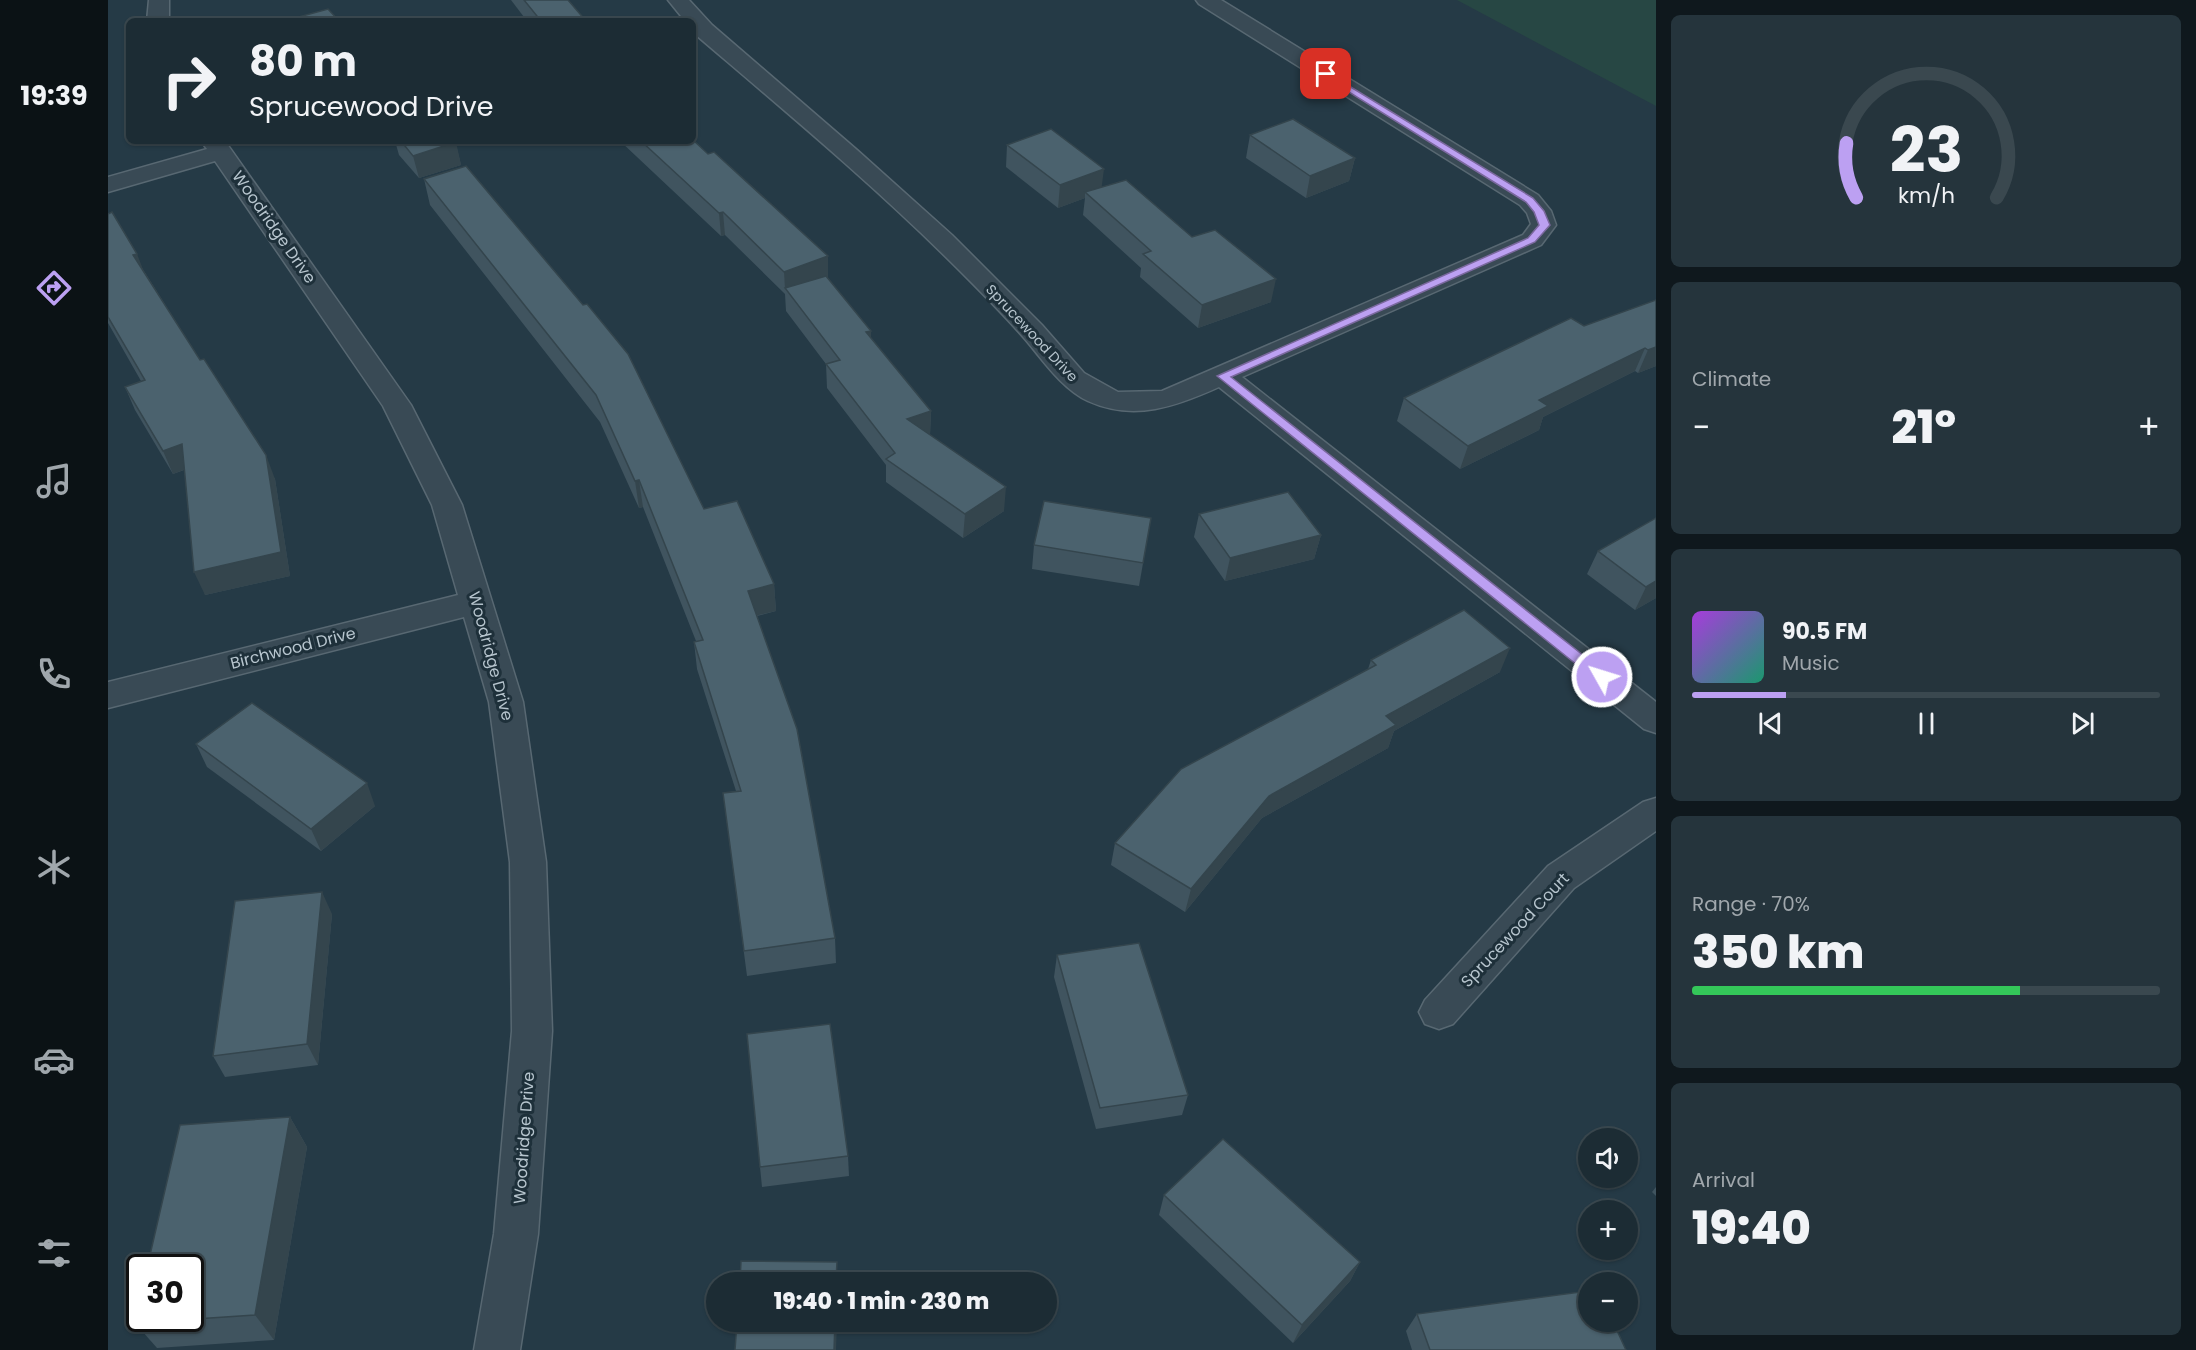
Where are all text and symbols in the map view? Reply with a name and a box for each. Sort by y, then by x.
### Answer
text: 80 m [249,32,357,91]
icon: right [150,42,228,120]
pin [1300,48,1351,99]
icon: arrive [1309,57,1342,90]
text: 19:39 [20,77,88,114]
text: Sprucewood Drive [249,88,493,125]
text: 23 [1889,106,1963,194]
street label: Woodridge Drive [227,166,322,288]
text: km/h [1897,180,1955,211]
icon: directions [33,267,75,309]
street label: Sprucewood Drive [981,280,1083,386]
text: Climate [1692,365,1771,393]
text: 21° [1892,396,1956,459]
text: − [1692,404,1710,451]
text: + [2137,404,2160,451]
icon: music [33,460,75,502]
street label: Woodridge Drive [463,589,519,723]
text: 90.5 FM [1782,616,1867,647]
street label: Birchwood Drive [228,621,358,675]
position arrow [1570,645,1634,709]
text: Music [1782,649,1840,677]
icon: phone [33,653,75,695]
icon: previous [1754,707,1787,740]
icon: pause [1910,707,1943,740]
icon: next [2066,707,2099,740]
icon: climate [33,846,75,888]
street label: Sprucewood Court [1456,867,1574,992]
text: Range · 70% [1692,890,1810,918]
text: 350 km [1692,921,1864,984]
icon: car [33,1039,75,1081]
street label: Woodridge Drive [508,1071,540,1205]
map controls [1578,1128,1638,1332]
button: sound [1578,1128,1638,1188]
text: Arrival [1692,1166,1755,1194]
text: 19:40 [1692,1197,1811,1260]
button: + [1578,1200,1638,1260]
icon: filters [33,1232,75,1274]
speed limit sign: 30 [126,1254,204,1332]
button: − [1578,1272,1638,1332]
text: 19:40 · 1 min · 230 m [774,1286,989,1317]

